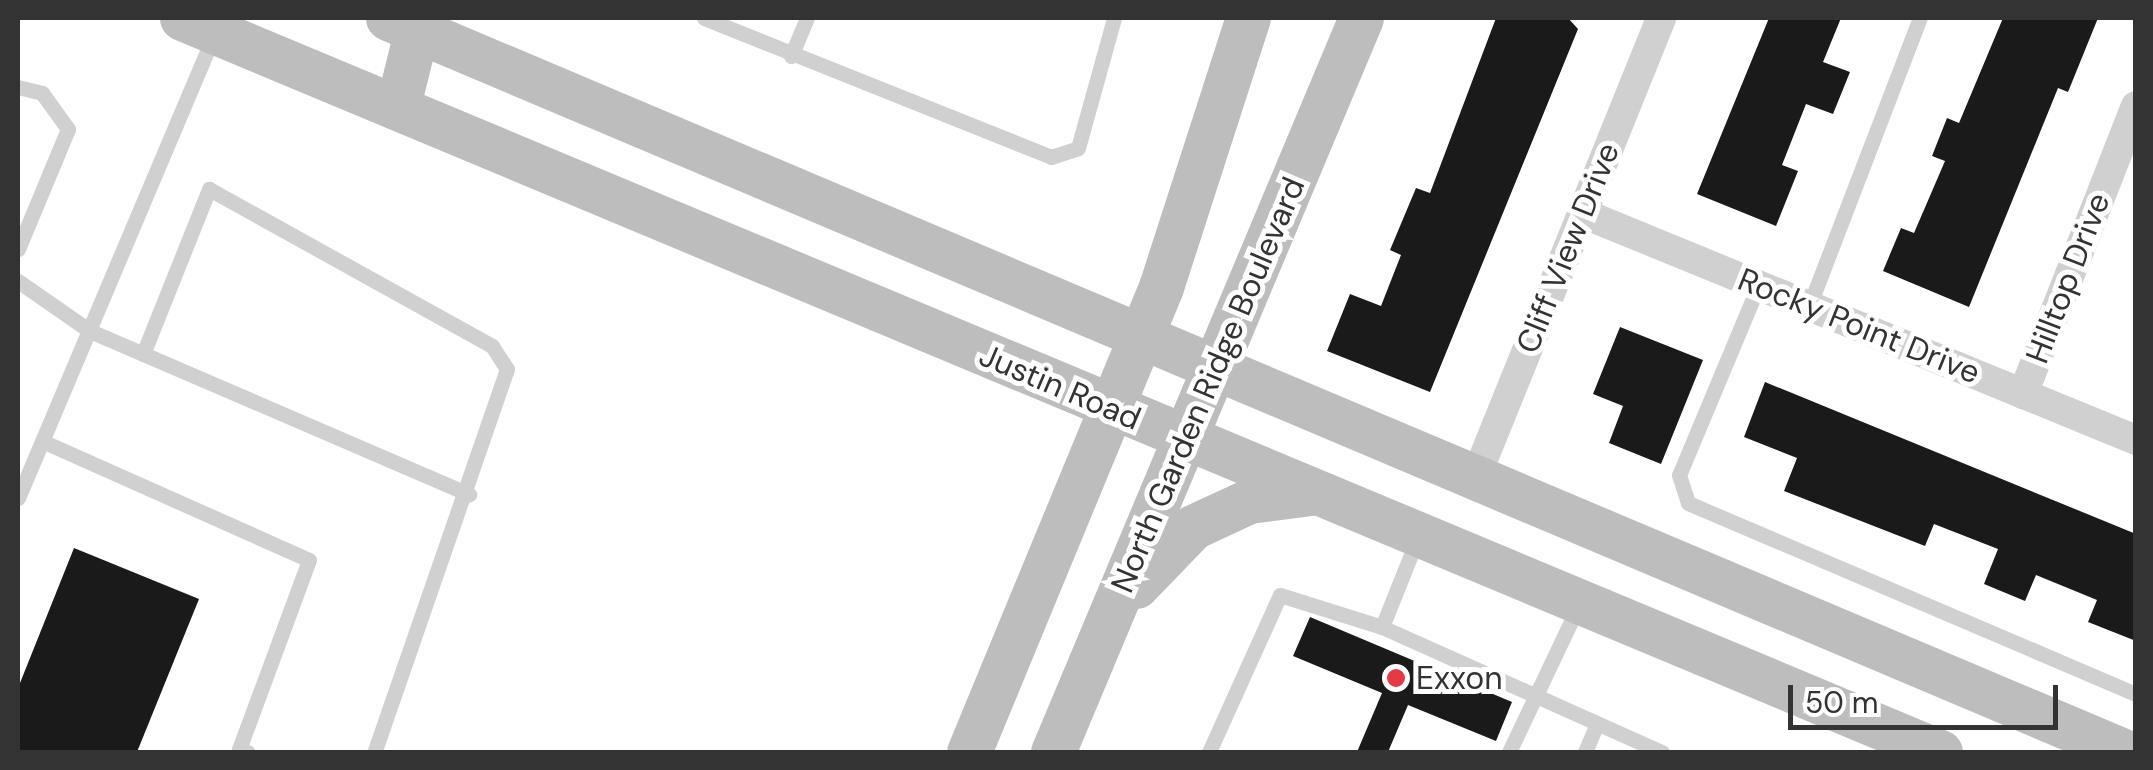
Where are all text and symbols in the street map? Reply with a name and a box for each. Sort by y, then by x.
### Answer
street label: Cliff View Drive [1508,137,1628,359]
street label: North Garden Ridge Boulevard [1103,172,1313,598]
street label: Hilltop Drive [2018,188,2118,368]
street label: Rocky Point Drive [1733,260,1985,392]
street label: Justin Road [974,336,1146,438]
place label: Exxon [1416,659,1502,697]
scale bar [1793,665,2063,727]
marker: Exxon [1385,667,1407,689]
text: 50 m [1805,683,1879,722]

